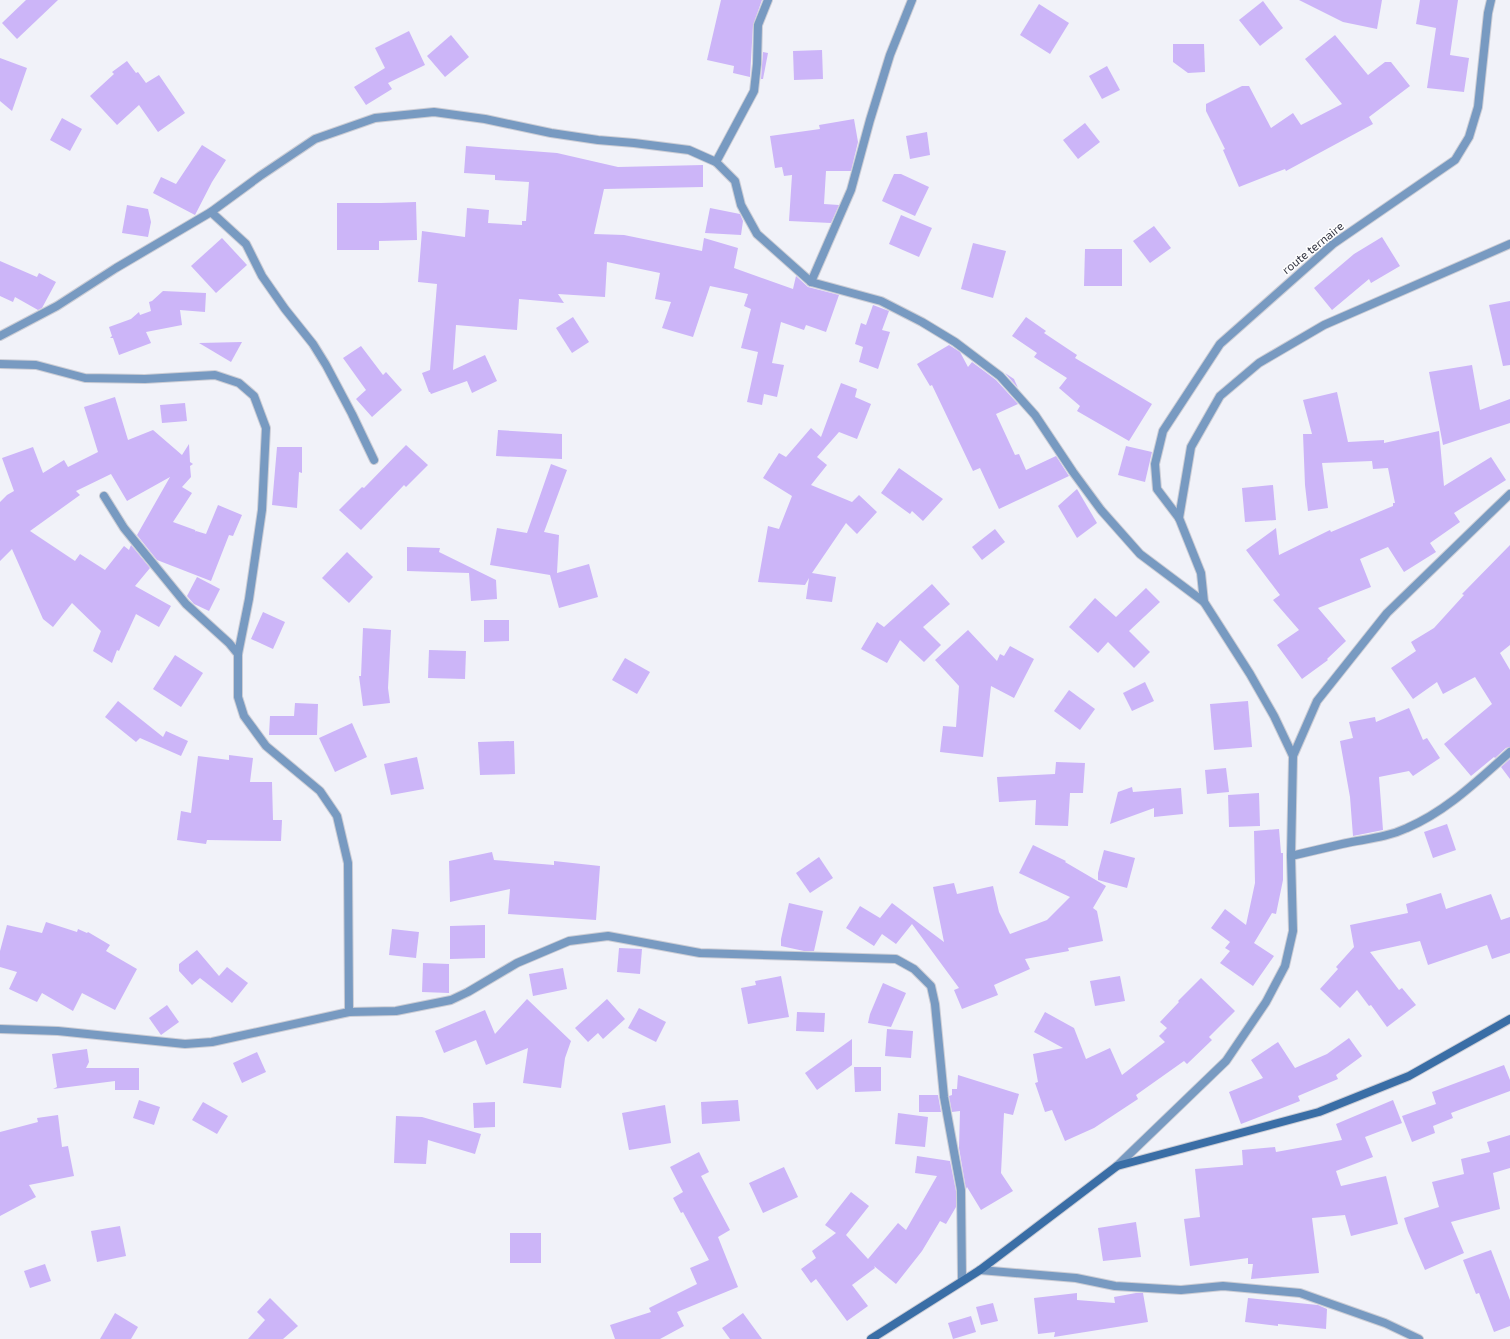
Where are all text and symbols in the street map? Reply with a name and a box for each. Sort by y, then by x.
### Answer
street label: route ternaire [1279,218,1346,276]

